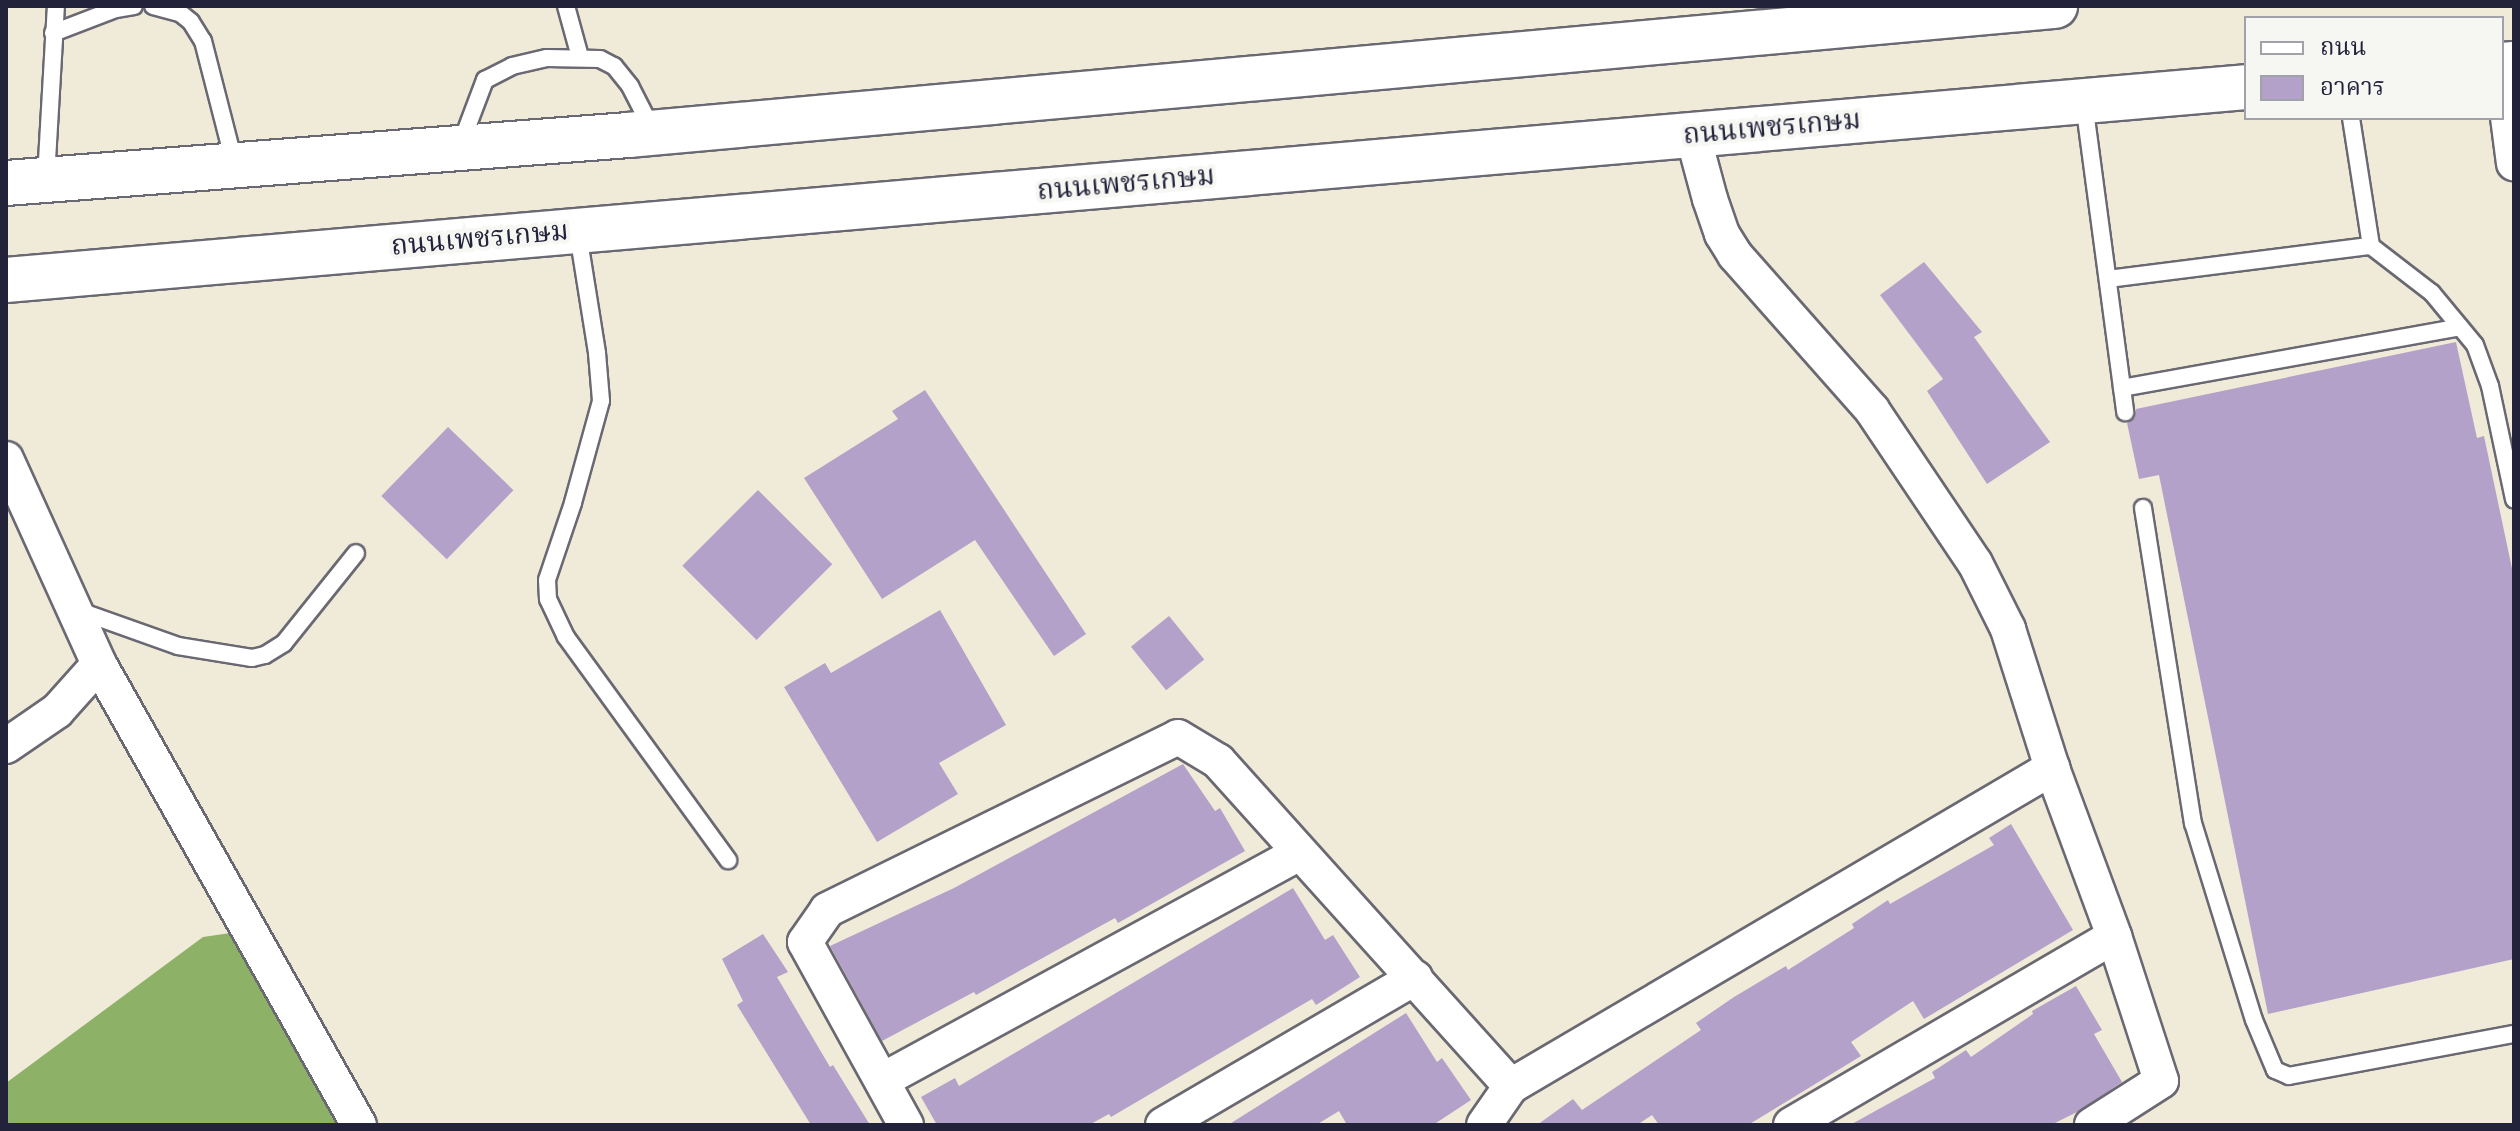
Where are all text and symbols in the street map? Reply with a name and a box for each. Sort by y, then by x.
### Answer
legend [2244,16,2504,120]
text: ถนน [2320,37,2366,61]
text: อาคาร [2320,77,2385,101]
street label: ถนนเพชรเกษม [1682,104,1862,154]
street label: ถนนเพชรเกษม [1036,160,1216,210]
street label: ถนนเพชรเกษม [390,215,570,265]

